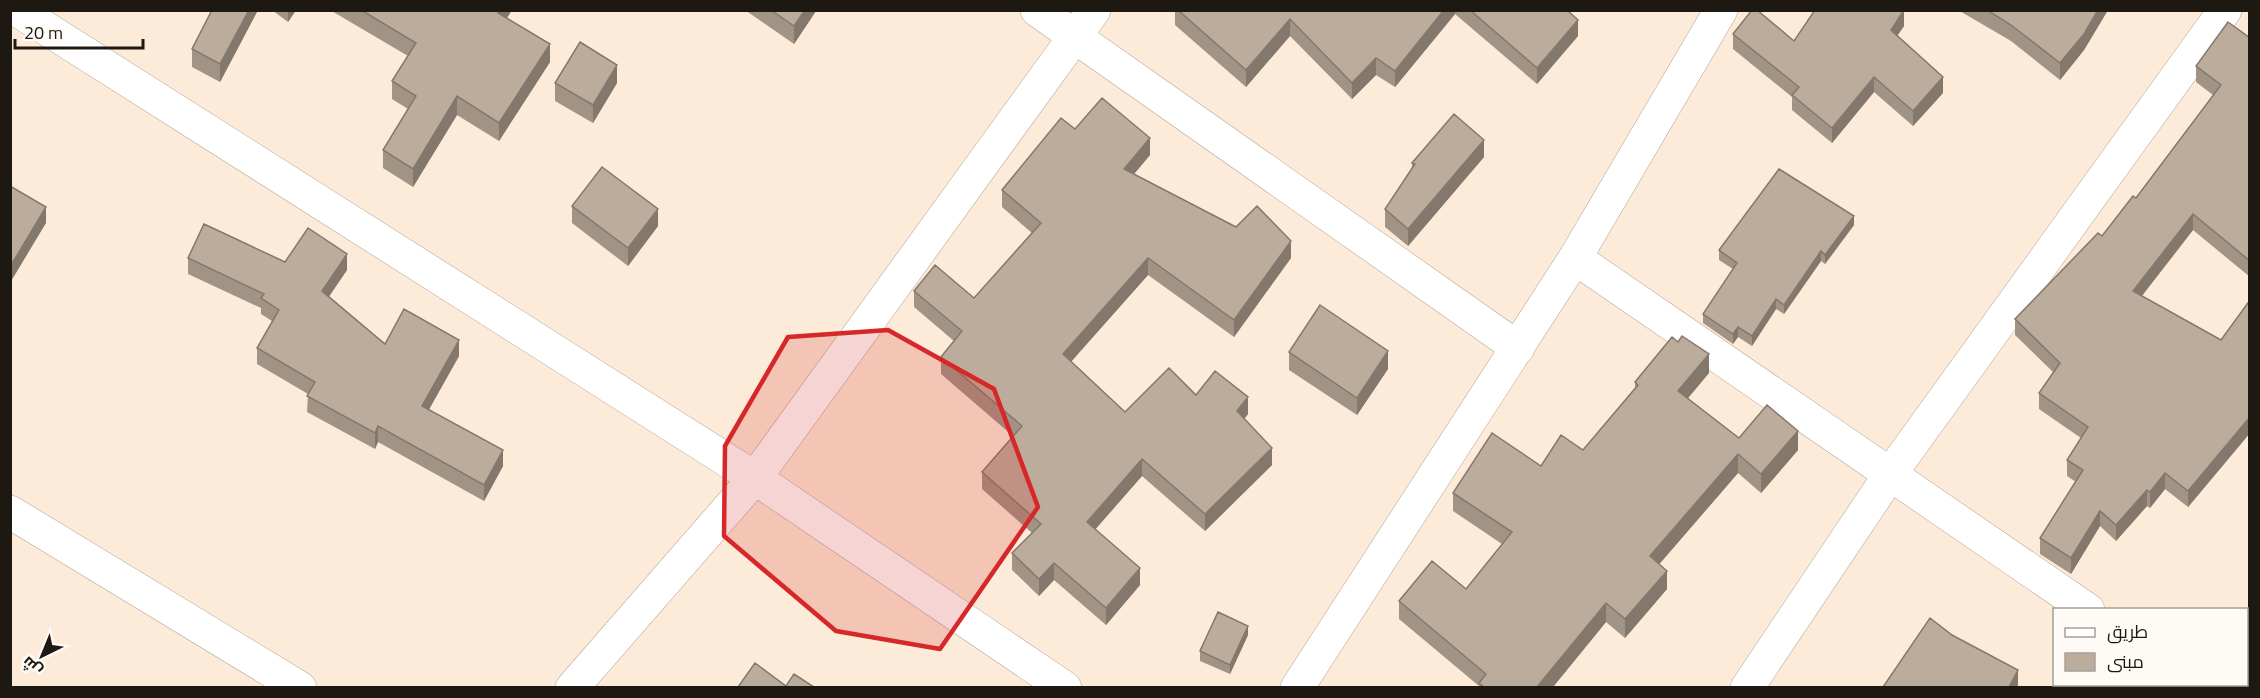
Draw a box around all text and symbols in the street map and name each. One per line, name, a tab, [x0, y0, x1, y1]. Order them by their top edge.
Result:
scale bar	[15, 12, 142, 50]
text: 20 m	[24, 19, 63, 46]
legend	[2053, 608, 2248, 686]
text: طريق	[2107, 618, 2148, 645]
north arrow	[12, 626, 72, 686]
text: مبنى	[2107, 648, 2144, 675]
text: ش	[16, 651, 47, 683]

